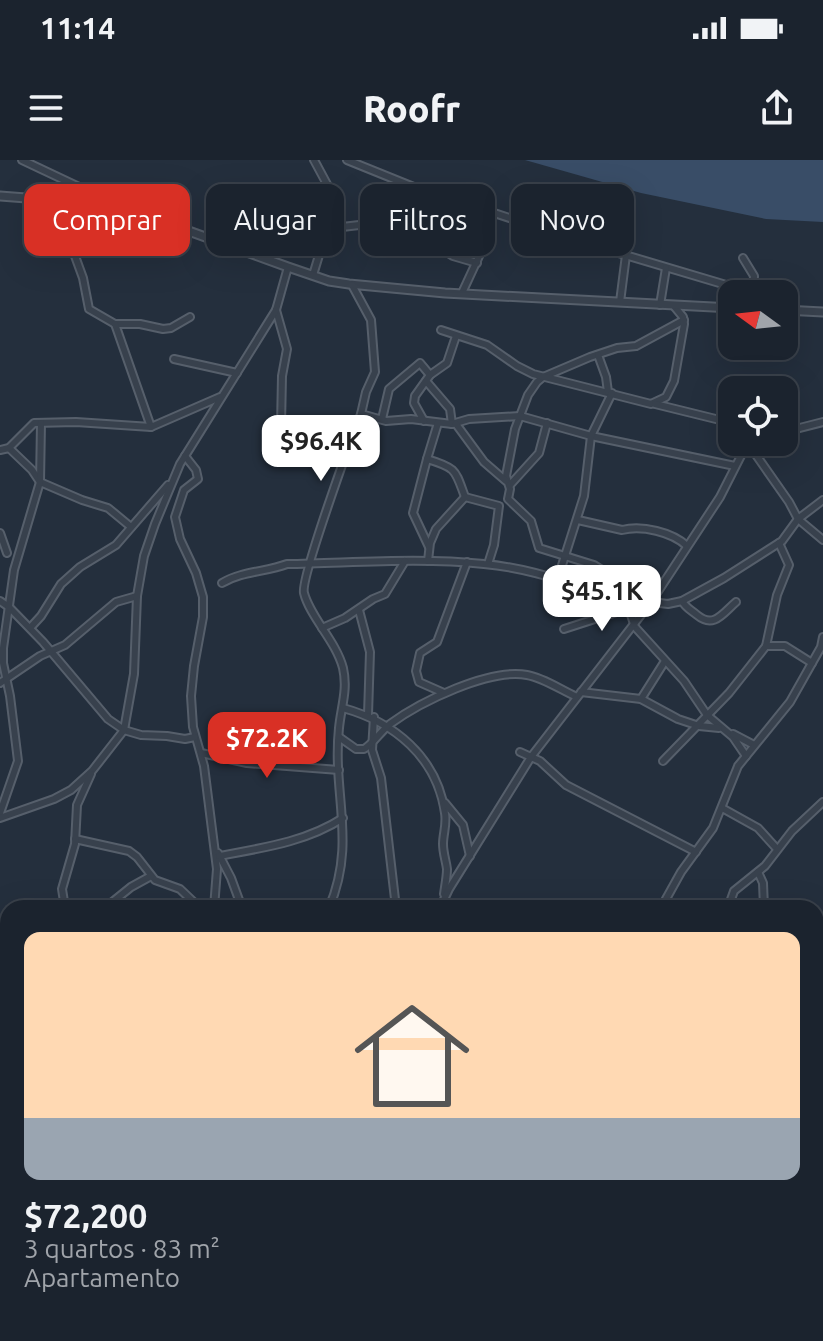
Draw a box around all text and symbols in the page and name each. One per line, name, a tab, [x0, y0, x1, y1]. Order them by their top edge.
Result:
text: 11:14	[40, 11, 115, 45]
icon: menu	[24, 86, 68, 130]
icon: share	[755, 86, 799, 130]
text: Roofr	[363, 88, 460, 129]
chip: Comprar	[24, 184, 190, 256]
chip: Alugar	[206, 184, 344, 256]
chip: Filtros	[360, 184, 495, 256]
chip: Novo	[511, 184, 634, 256]
north arrow	[718, 280, 798, 360]
map controls	[718, 280, 798, 456]
button: locate	[718, 376, 798, 456]
pin: $96.4K	[256, 415, 386, 483]
text: $96.4K	[280, 426, 362, 455]
pin: $45.1K	[537, 565, 667, 633]
text: $45.1K	[561, 576, 643, 605]
pin: $72.2K	[202, 712, 332, 780]
text: $72.2K	[226, 723, 308, 752]
icon: home	[340, 984, 484, 1128]
text: $72,200	[24, 1196, 147, 1234]
text: 3 quartos · 83 m²	[24, 1234, 220, 1263]
text: Apartamento	[24, 1263, 180, 1292]

